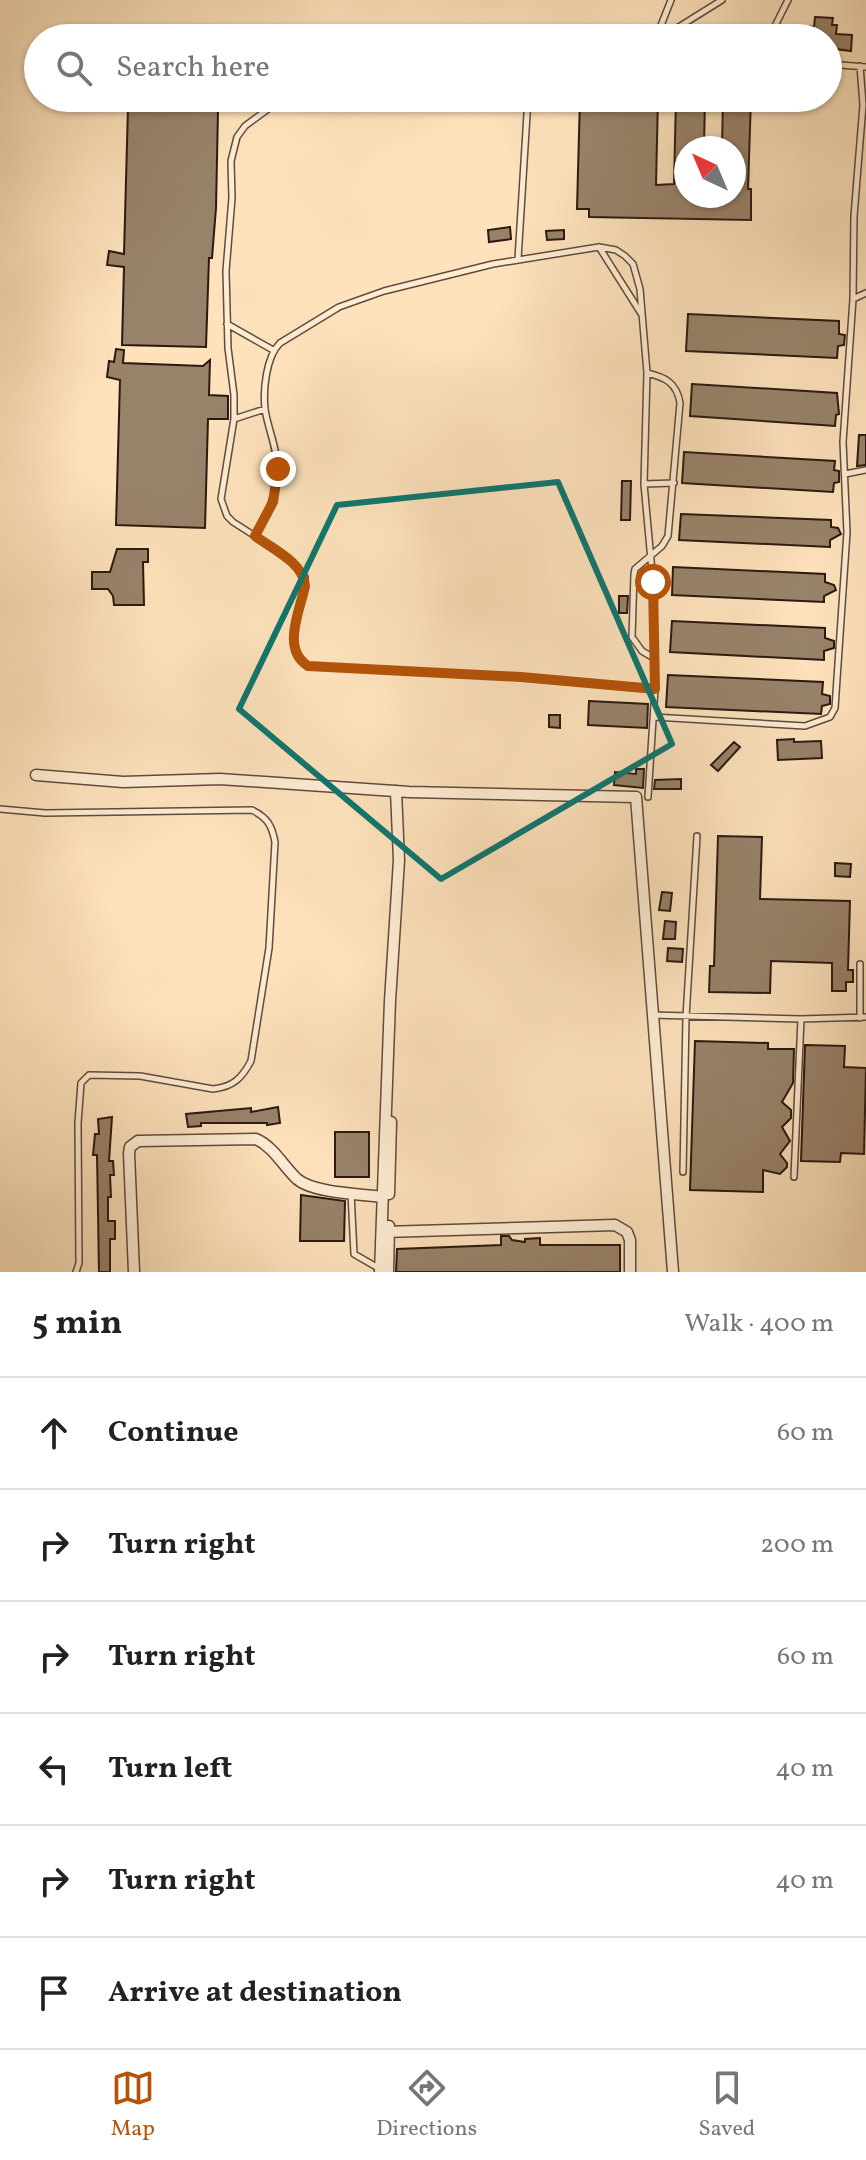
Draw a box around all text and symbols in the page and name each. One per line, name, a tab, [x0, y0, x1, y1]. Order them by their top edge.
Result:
search box	[24, 24, 842, 112]
icon: search	[52, 46, 96, 90]
text: Search here	[116, 47, 270, 89]
north arrow	[674, 136, 746, 208]
route end	[260, 451, 296, 487]
route start	[635, 564, 671, 600]
text: 5 min	[32, 1301, 122, 1348]
text: Walk · 400 m	[684, 1306, 834, 1342]
icon: ahead	[32, 1411, 76, 1455]
text: Continue	[108, 1412, 239, 1454]
text: 60 m	[777, 1415, 834, 1451]
icon: right	[32, 1523, 76, 1567]
text: Turn right	[108, 1524, 256, 1566]
text: 200 m	[760, 1527, 834, 1563]
icon: right	[32, 1635, 76, 1679]
text: Turn right	[108, 1636, 256, 1678]
text: 60 m	[777, 1639, 834, 1675]
icon: left	[32, 1747, 76, 1791]
text: Turn left	[108, 1748, 232, 1790]
text: 40 m	[775, 1751, 834, 1787]
icon: right	[32, 1859, 76, 1903]
text: Turn right	[108, 1860, 256, 1902]
text: 40 m	[775, 1863, 834, 1899]
icon: arrive	[32, 1971, 76, 2015]
text: Arrive at destination	[108, 1972, 402, 2014]
tab: Map	[111, 2066, 155, 2145]
tab: Directions	[376, 2066, 477, 2145]
tab: Saved	[699, 2066, 755, 2145]

